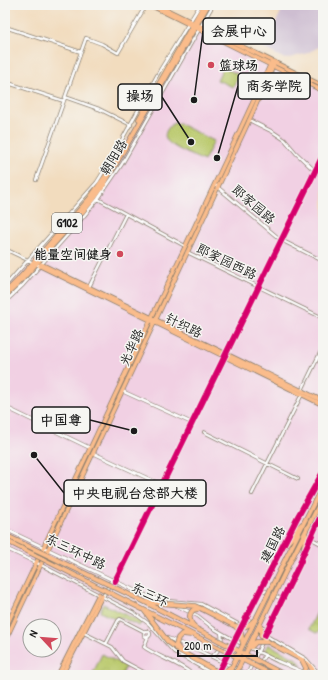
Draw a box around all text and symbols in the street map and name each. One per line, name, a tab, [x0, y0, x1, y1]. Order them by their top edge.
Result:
callout: 会展中心	[203, 18, 275, 44]
text: 会展中心	[211, 21, 267, 40]
place label: 篮球场	[219, 56, 258, 74]
marker: 篮球场	[206, 60, 216, 70]
callout: 商务学院	[238, 73, 310, 99]
text: 商务学院	[246, 76, 302, 95]
callout: 操场	[118, 84, 162, 110]
text: 操场	[126, 86, 154, 105]
street label: 朝阳路	[95, 136, 131, 178]
street label: 郎家园路	[228, 180, 280, 228]
road number: G102	[52, 213, 82, 233]
street label: 郎家园西路	[194, 239, 260, 283]
place label: 能量空间健身	[34, 245, 112, 263]
marker: 能量空间健身	[115, 249, 125, 259]
street label: 针织路	[163, 308, 205, 342]
street label: 光华路	[115, 326, 147, 368]
callout: 中国尊	[32, 407, 90, 433]
text: 中国尊	[40, 410, 82, 429]
callout: 中央电视台总部大楼	[64, 480, 206, 506]
text: 中央电视台总部大楼	[72, 483, 198, 502]
street label: 建国路	[255, 523, 289, 565]
street label: 东三环中路	[43, 529, 109, 573]
street label: 东三环	[129, 577, 171, 611]
north arrow	[22, 618, 62, 658]
text: N	[25, 628, 41, 639]
scale bar	[178, 632, 257, 658]
text: 200 m	[184, 637, 211, 654]

